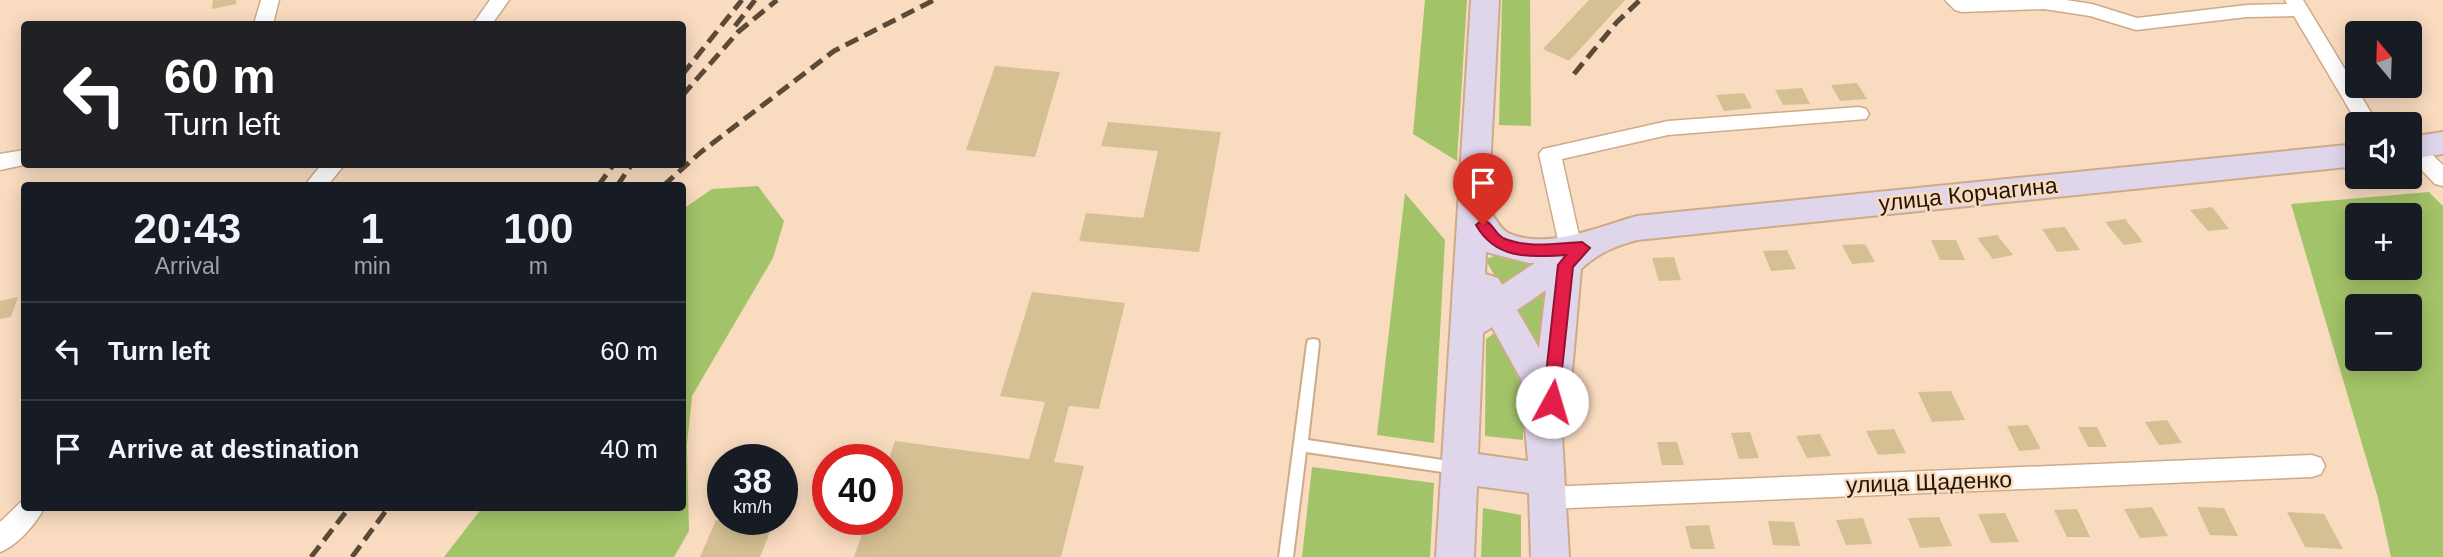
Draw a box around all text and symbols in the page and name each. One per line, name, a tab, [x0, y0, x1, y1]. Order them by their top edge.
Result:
north arrow	[2345, 21, 2422, 98]
map controls	[2345, 21, 2422, 371]
icon: left	[49, 49, 140, 140]
text: 60 m	[164, 49, 276, 103]
text: Turn left	[164, 106, 280, 142]
button: sound	[2345, 112, 2422, 189]
pin	[1453, 153, 1513, 225]
icon: arrive	[1464, 164, 1502, 202]
street label: улица Корчагина	[1877, 172, 2059, 216]
button: +	[2345, 203, 2422, 280]
text: 20:43	[134, 205, 241, 252]
text: 1	[360, 205, 384, 252]
text: 100	[503, 205, 573, 252]
text: Arrival	[155, 253, 220, 279]
text: min	[354, 253, 391, 279]
text: m	[529, 253, 548, 279]
button: −	[2345, 294, 2422, 371]
icon: left	[49, 332, 87, 370]
text: Turn left	[108, 336, 210, 366]
text: 60 m	[600, 336, 658, 366]
position arrow	[1515, 365, 1589, 439]
icon: arrive	[49, 430, 87, 468]
text: Arrive at destination	[108, 434, 359, 464]
text: 40 m	[600, 434, 658, 464]
speed limit sign: 40	[812, 444, 903, 535]
text: 38	[733, 461, 772, 500]
street label: улица Щаденко	[1845, 466, 2013, 498]
text: km/h	[733, 497, 772, 517]

